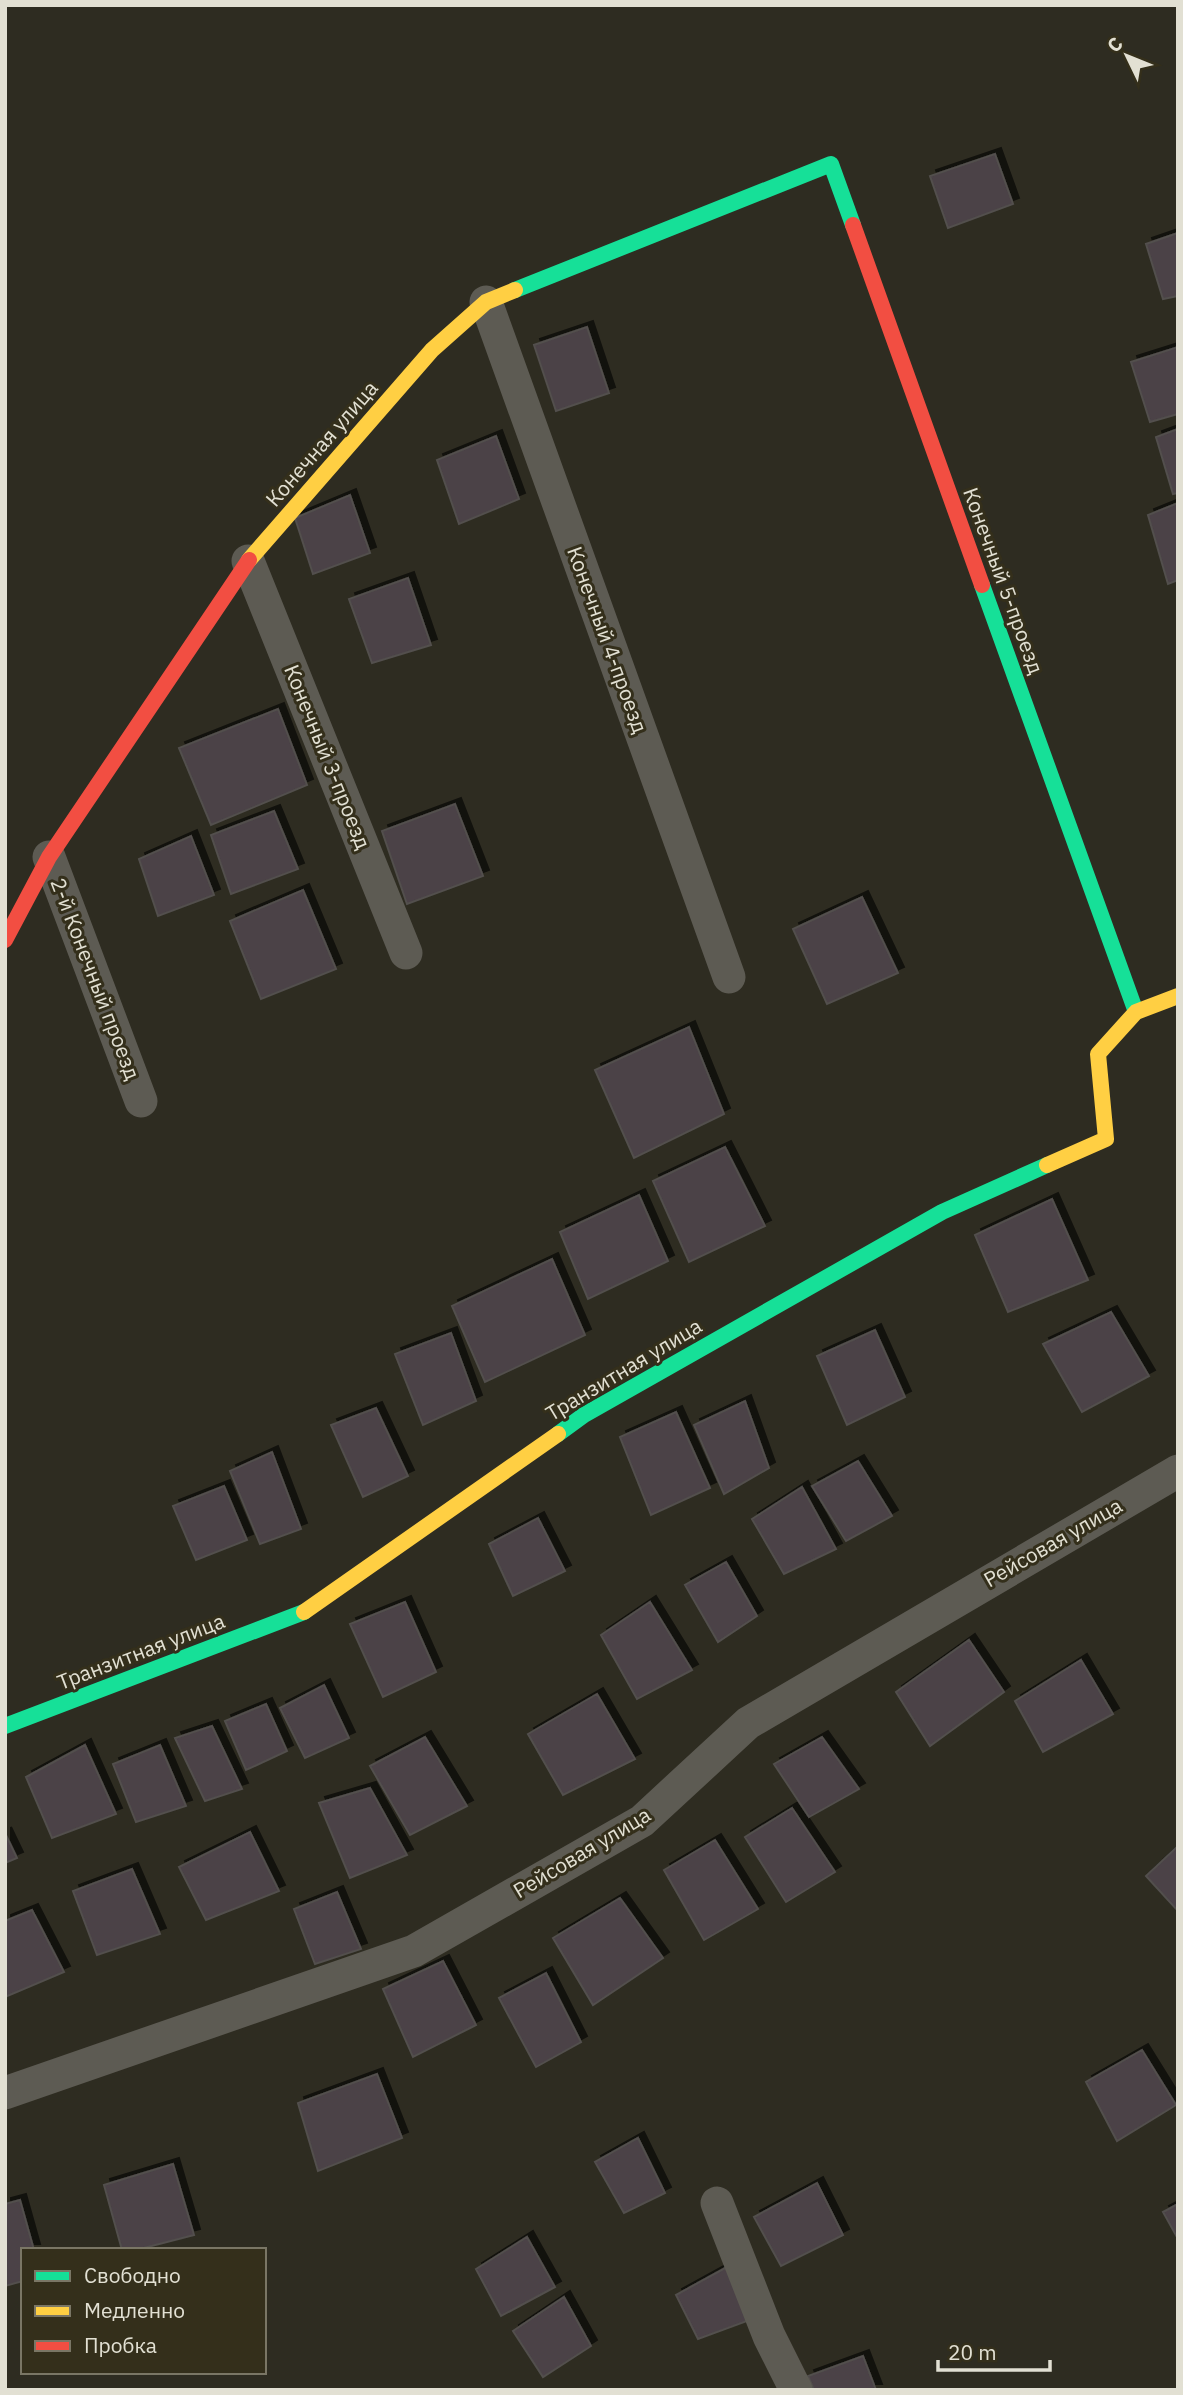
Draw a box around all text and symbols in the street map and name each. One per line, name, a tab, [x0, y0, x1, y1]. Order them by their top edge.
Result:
north arrow	[1092, 21, 1162, 91]
text: С	[1102, 32, 1128, 57]
street label: Конечная улица	[259, 374, 384, 512]
street label: Конечный 5-проезд	[957, 483, 1051, 678]
street label: Конечный 4-проезд	[561, 542, 655, 737]
street label: Конечный 3-проезд	[278, 660, 378, 853]
street label: 2-й Конечный проезд	[45, 874, 147, 1084]
street label: Транзитная улица	[540, 1311, 707, 1427]
street label: Рейсовая улица	[978, 1491, 1127, 1593]
street label: Транзитная улица	[53, 1606, 229, 1696]
street label: Рейсовая улица	[508, 1800, 655, 1904]
legend	[21, 2248, 266, 2374]
text: Свободно	[84, 2261, 181, 2289]
text: Медленно	[84, 2296, 185, 2324]
scale bar	[938, 2328, 1050, 2372]
text: Пробка	[84, 2331, 157, 2359]
text: 20 m	[948, 2338, 997, 2366]

